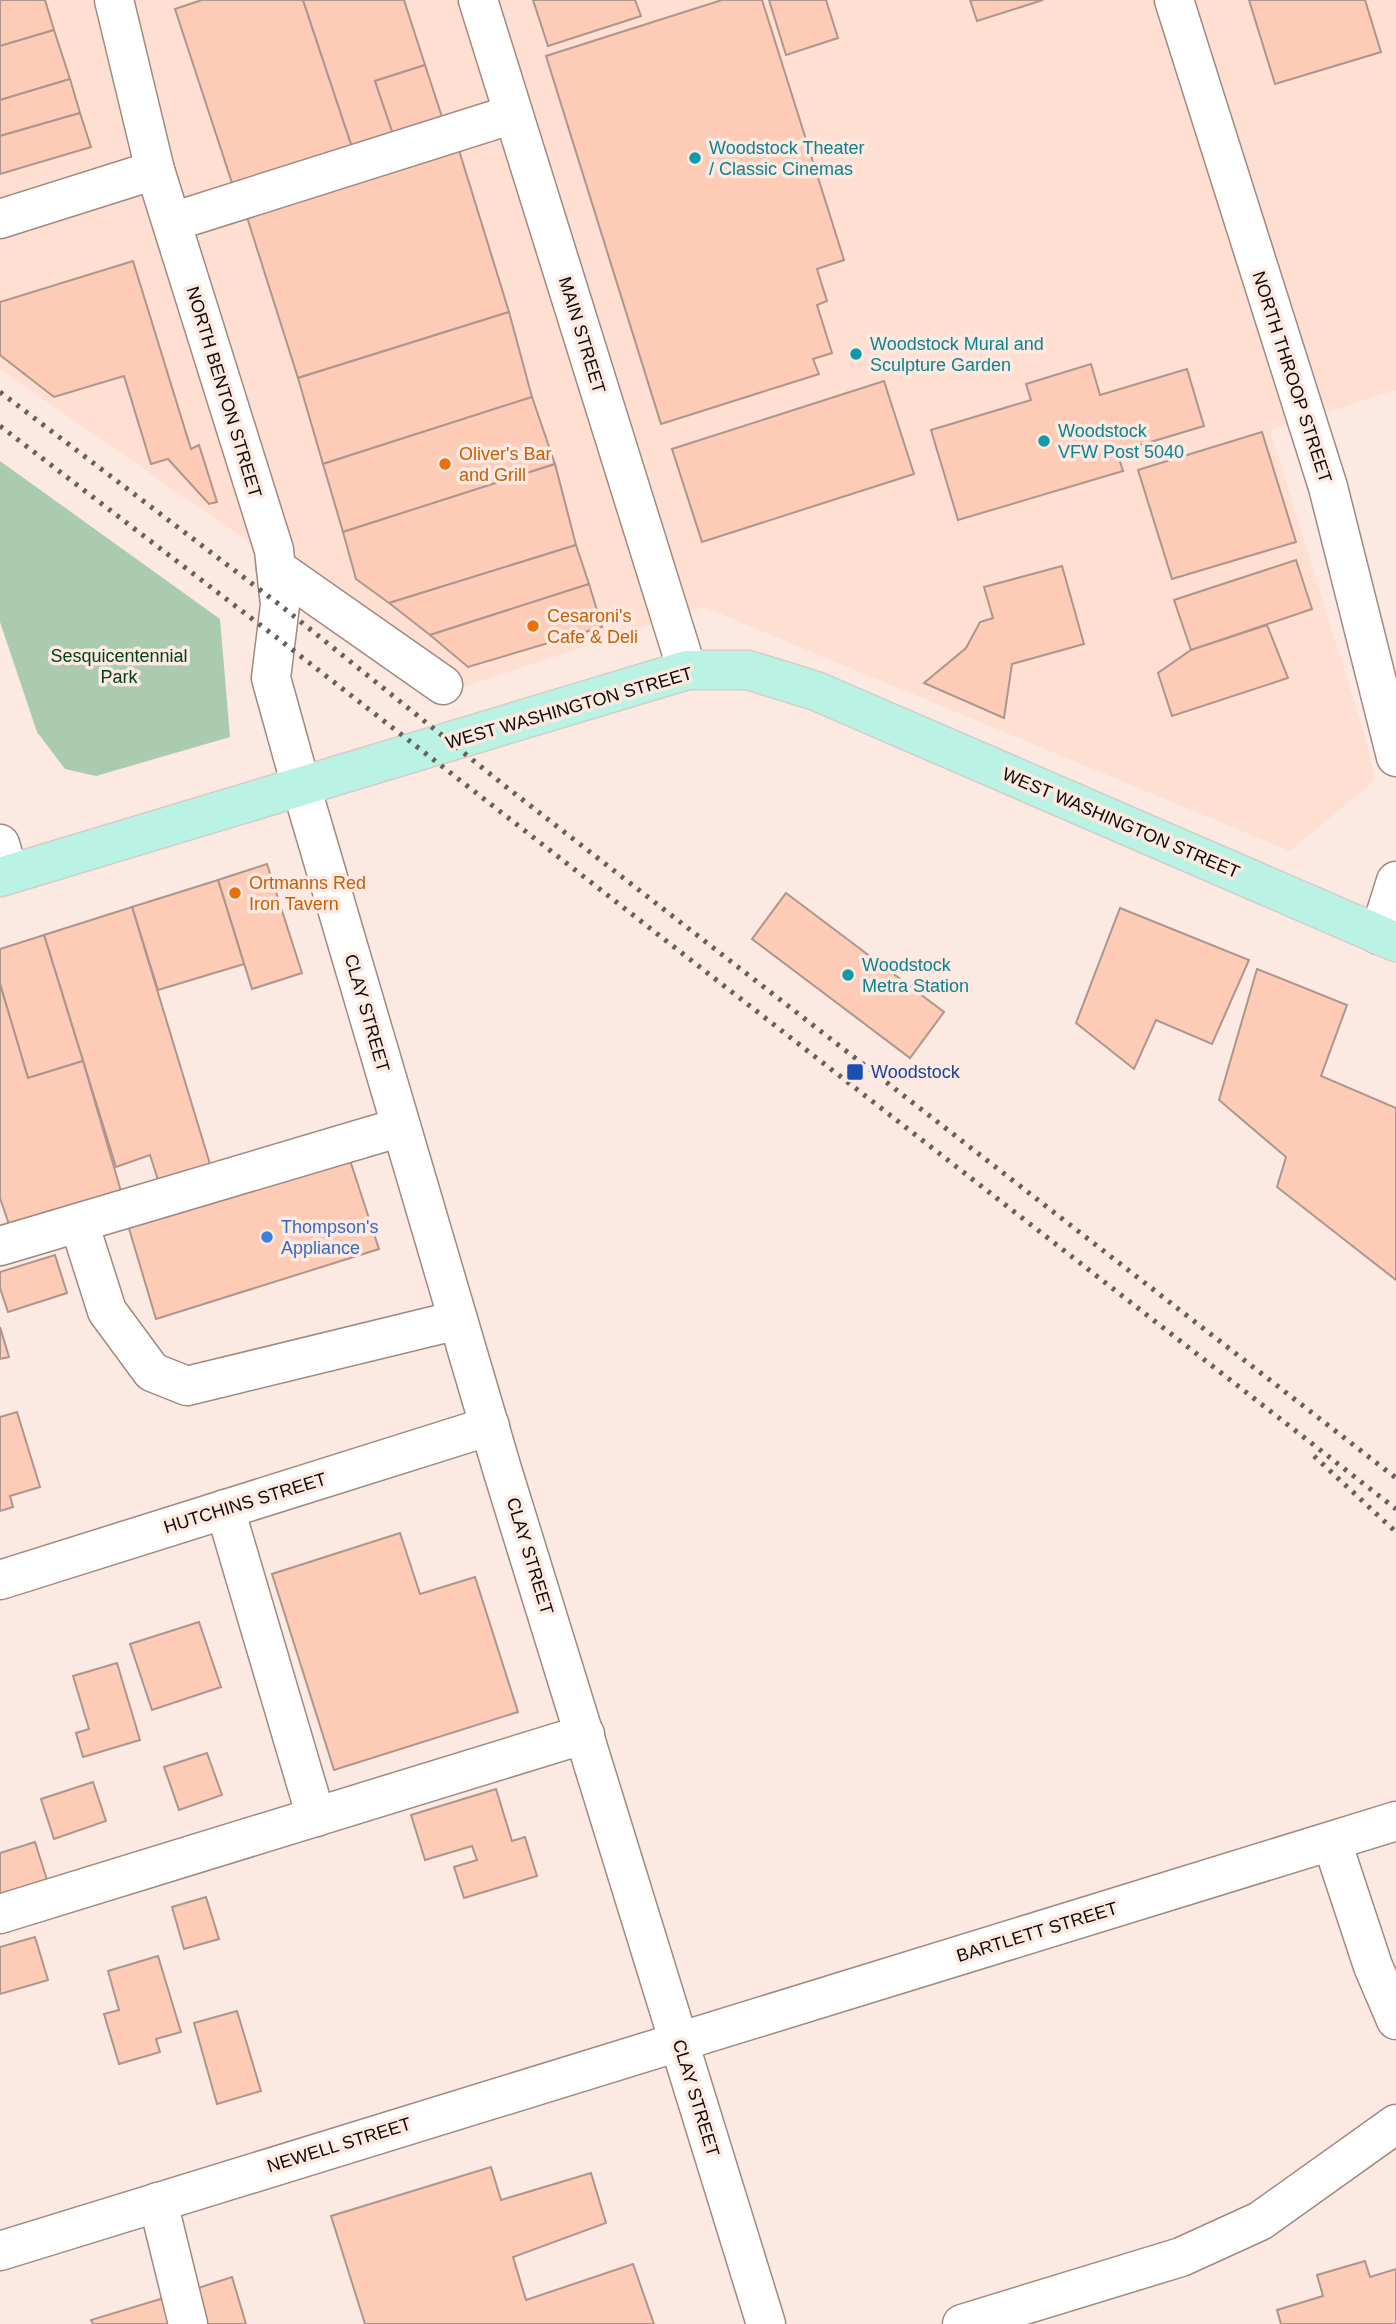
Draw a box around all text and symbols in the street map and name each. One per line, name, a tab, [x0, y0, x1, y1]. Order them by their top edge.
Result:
place label: Woodstock Theater / Classic Cinemas	[709, 138, 864, 179]
marker: Woodstock Theater / Classic Cinemas	[687, 150, 703, 166]
street label: NORTH THROOP STREET	[1248, 269, 1336, 485]
street label: MAIN STREET	[555, 274, 609, 396]
street label: NORTH BENTON STREET	[182, 284, 266, 500]
place label: Woodstock Mural and Sculpture Garden	[870, 334, 1044, 375]
marker: Woodstock Mural and Sculpture Garden	[848, 346, 864, 362]
place label: Woodstock VFW Post 5040	[1058, 421, 1184, 462]
marker: Woodstock VFW Post 5040	[1036, 433, 1052, 449]
place label: Oliver's Bar and Grill	[459, 444, 551, 485]
marker: Oliver's Bar and Grill	[437, 456, 453, 472]
place label: Cesaroni's Cafe & Deli	[547, 606, 638, 647]
marker: Cesaroni's Cafe & Deli	[525, 618, 541, 634]
park label: Sesquicentennial Park	[50, 646, 188, 687]
street label: WEST WASHINGTON STREET	[443, 663, 695, 753]
street label: WEST WASHINGTON STREET	[999, 764, 1243, 882]
place label: Ortmanns Red Iron Tavern	[249, 873, 366, 914]
marker: Ortmanns Red Iron Tavern	[227, 885, 243, 901]
street label: CLAY STREET	[341, 952, 393, 1074]
place label: Woodstock Metra Station	[862, 955, 969, 996]
marker: Woodstock Metra Station	[840, 967, 856, 983]
marker: Woodstock	[845, 1062, 865, 1082]
place label: Woodstock	[871, 1062, 961, 1082]
place label: Thompson's Appliance	[281, 1217, 378, 1258]
marker: Thompson's Appliance	[259, 1229, 275, 1245]
street label: HUTCHINS STREET	[161, 1469, 329, 1537]
street label: CLAY STREET	[503, 1495, 557, 1617]
street label: BARTLETT STREET	[954, 1898, 1120, 1966]
street label: CLAY STREET	[669, 2037, 723, 2159]
street label: NEWELL STREET	[265, 2114, 413, 2176]

